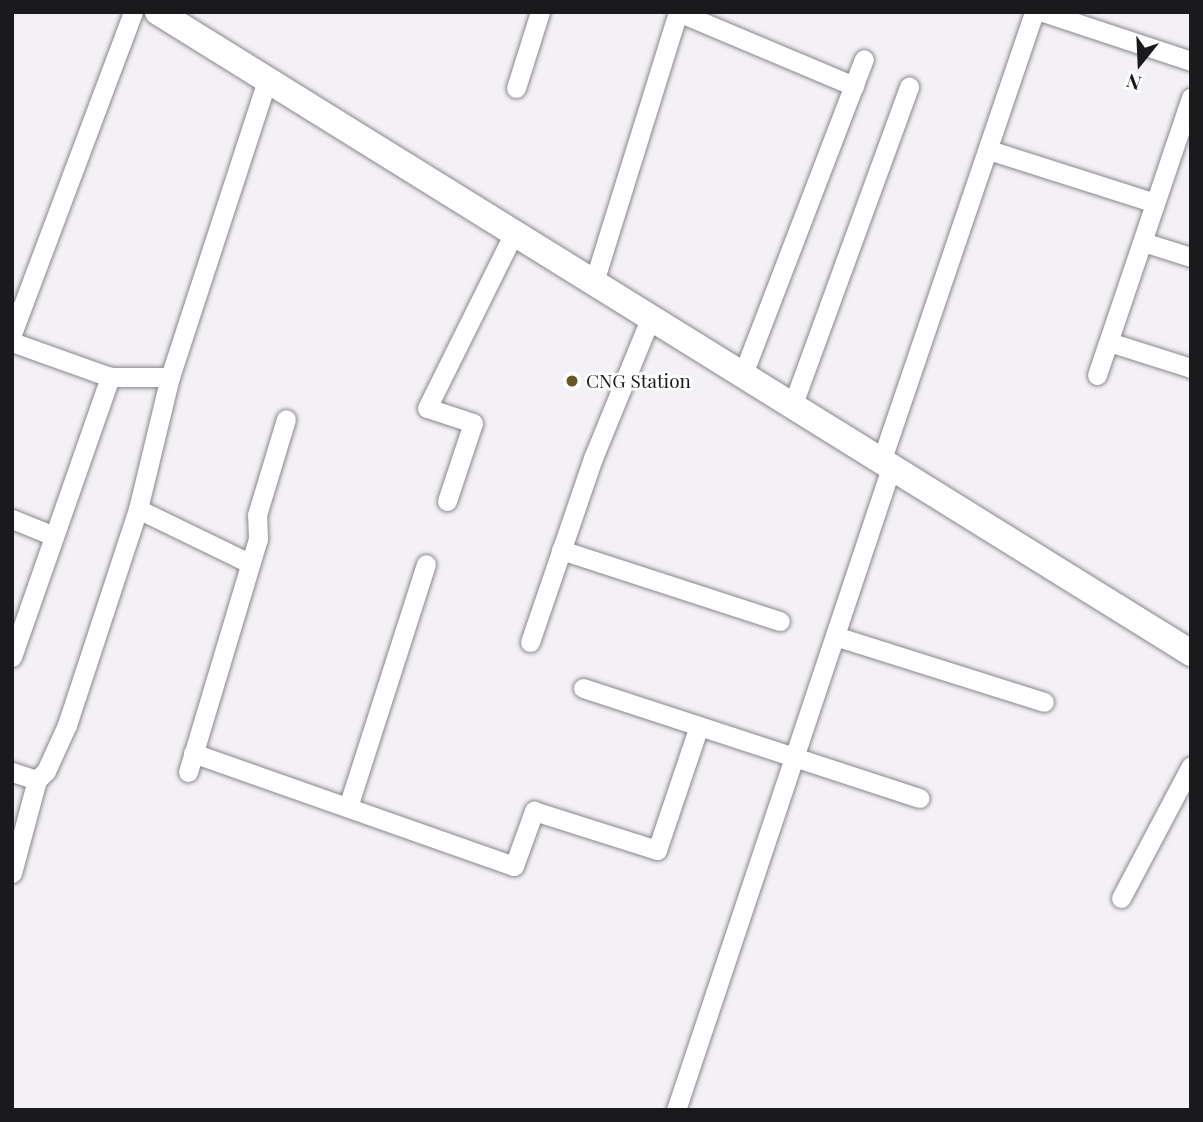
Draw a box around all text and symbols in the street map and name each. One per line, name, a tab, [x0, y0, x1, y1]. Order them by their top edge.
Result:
north arrow	[1105, 28, 1175, 98]
text: N	[1123, 68, 1144, 97]
place label: CNG Station	[586, 370, 691, 392]
marker: CNG Station	[564, 373, 580, 389]

